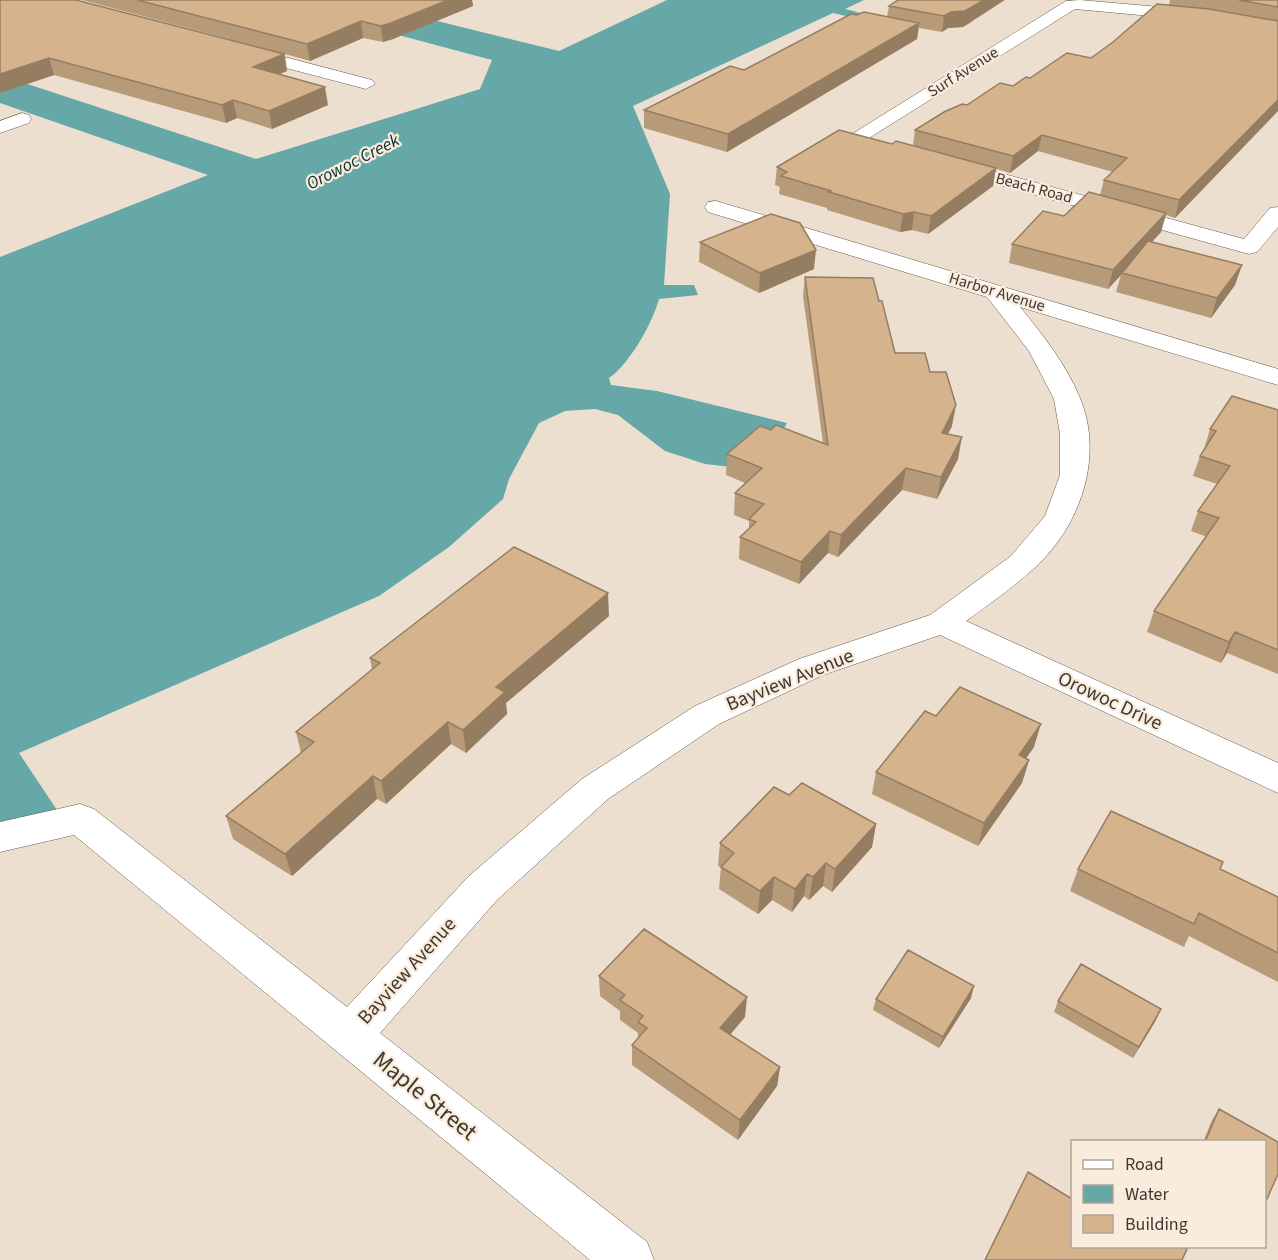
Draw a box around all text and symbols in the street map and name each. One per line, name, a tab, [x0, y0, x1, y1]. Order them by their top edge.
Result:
street label: Surf Avenue	[923, 41, 1003, 103]
water label: Orowoc Creek	[302, 128, 404, 196]
street label: Beach Road	[993, 167, 1075, 209]
street label: Harbor Avenue	[946, 267, 1048, 317]
street label: Bayview Avenue	[722, 642, 858, 718]
street label: Orowoc Drive	[1053, 665, 1167, 737]
street label: Bayview Avenue	[351, 911, 463, 1031]
street label: Maple Street	[365, 1043, 485, 1149]
legend	[1071, 1140, 1266, 1248]
text: Road	[1125, 1152, 1164, 1177]
text: Water	[1125, 1182, 1169, 1207]
text: Building	[1125, 1212, 1188, 1237]

